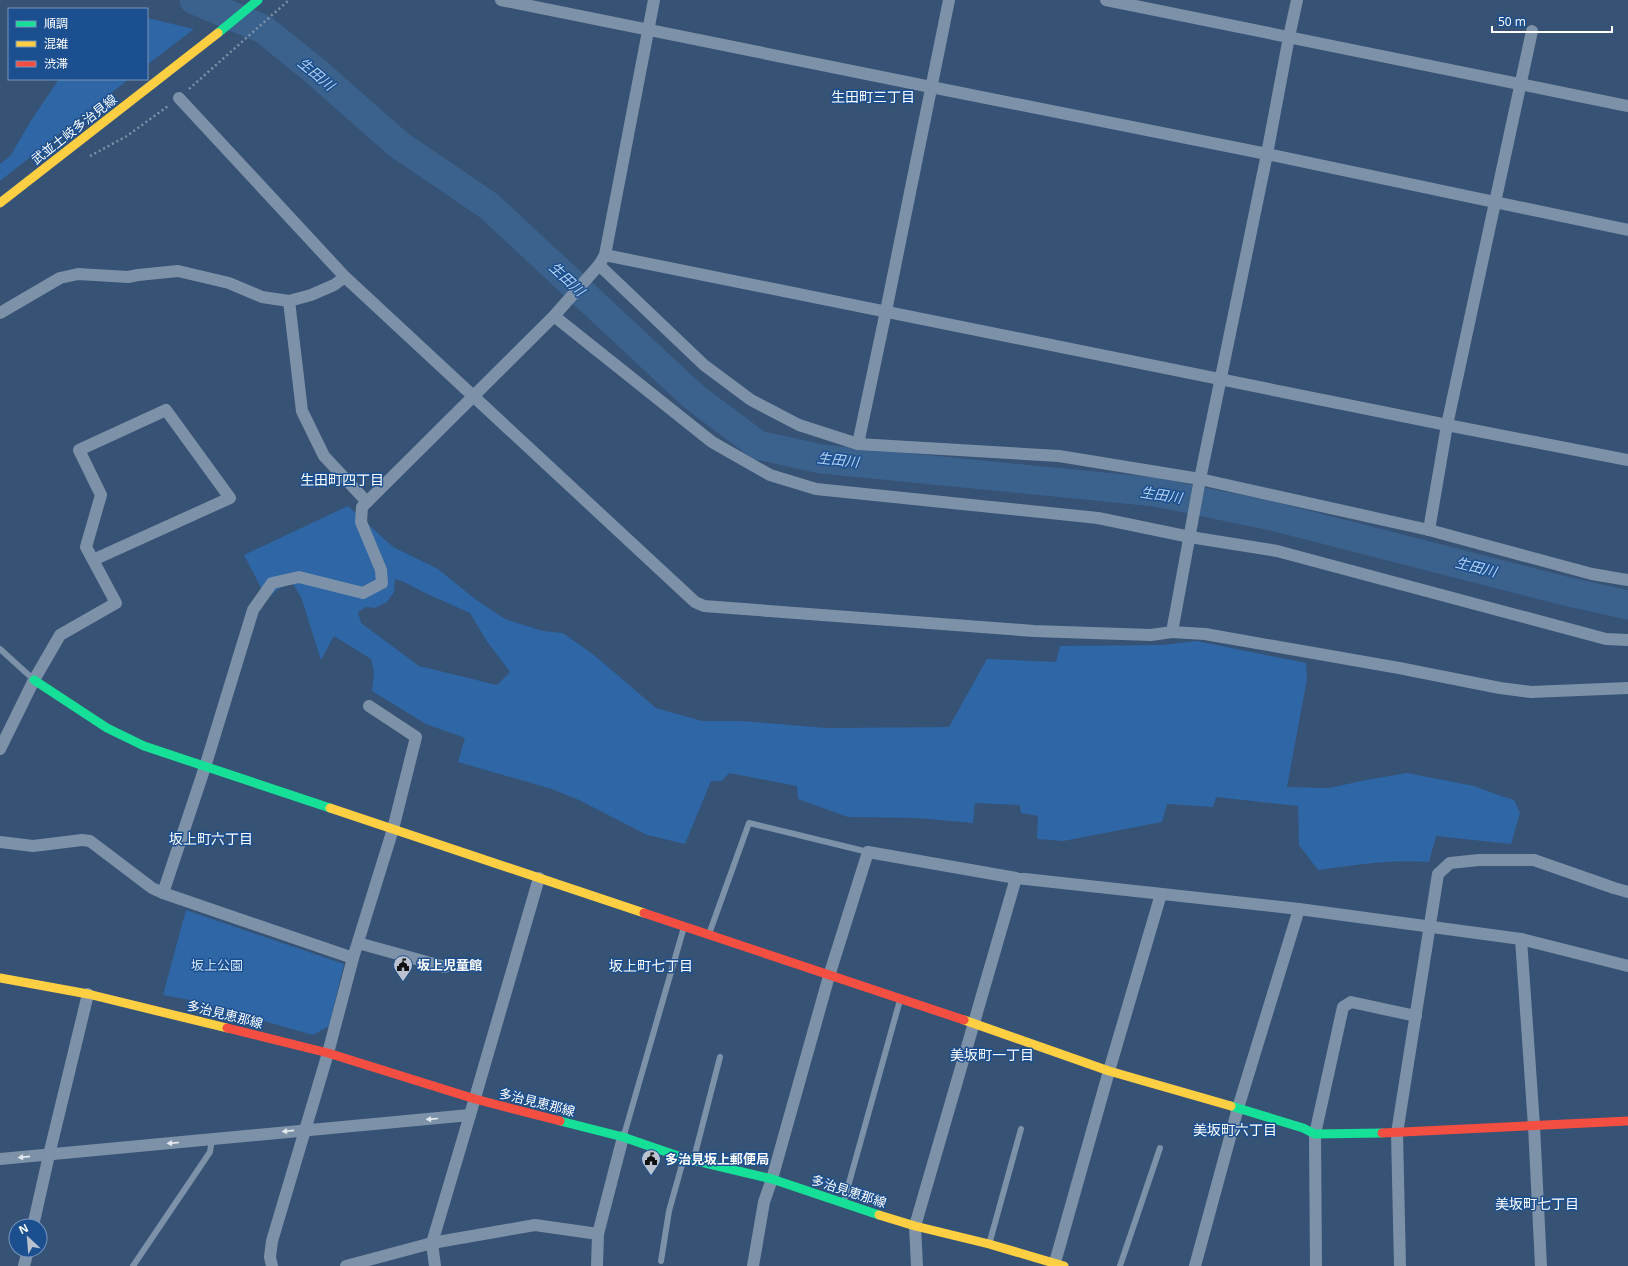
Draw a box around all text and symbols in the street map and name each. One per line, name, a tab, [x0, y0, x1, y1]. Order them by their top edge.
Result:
legend	[8, 8, 148, 80]
scale bar	[1492, 8, 1612, 34]
text: 50 m	[1498, 13, 1526, 30]
text: 順調	[44, 15, 68, 32]
text: 混雑	[44, 35, 68, 52]
water label: 生田川	[294, 53, 340, 96]
text: 渋滞	[44, 55, 68, 72]
district label: 生田町三丁目	[831, 87, 915, 106]
street label: 武並土岐多治見線	[27, 90, 121, 168]
water label: 生田川	[546, 257, 591, 301]
water label: 生田川	[816, 448, 862, 472]
district label: 生田町四丁目	[300, 470, 384, 489]
water label: 生田川	[1139, 482, 1185, 507]
water label: 生田川	[1453, 552, 1501, 581]
district label: 坂上町六丁目	[169, 829, 253, 848]
public building icon: 坂上児童館	[392, 954, 414, 982]
park label: 坂上公園	[191, 956, 243, 974]
place label: 坂上児童館	[417, 956, 482, 974]
district label: 坂上町七丁目	[609, 956, 693, 975]
street label: 多治見恵那線	[185, 996, 265, 1032]
district label: 美坂町一丁目	[950, 1045, 1034, 1064]
street label: 多治見恵那線	[497, 1084, 577, 1120]
one-way arrow	[426, 1115, 438, 1122]
district label: 美坂町六丁目	[1193, 1120, 1277, 1139]
one-way arrow	[282, 1128, 294, 1135]
one-way arrow	[167, 1140, 179, 1146]
public building icon: 多治見坂上郵便局	[640, 1148, 662, 1176]
place label: 多治見坂上郵便局	[665, 1150, 769, 1168]
one-way arrow	[18, 1154, 30, 1160]
street label: 多治見恵那線	[809, 1170, 889, 1212]
district label: 美坂町七丁目	[1495, 1194, 1579, 1213]
north arrow	[8, 1218, 48, 1258]
text: N	[16, 1220, 31, 1237]

